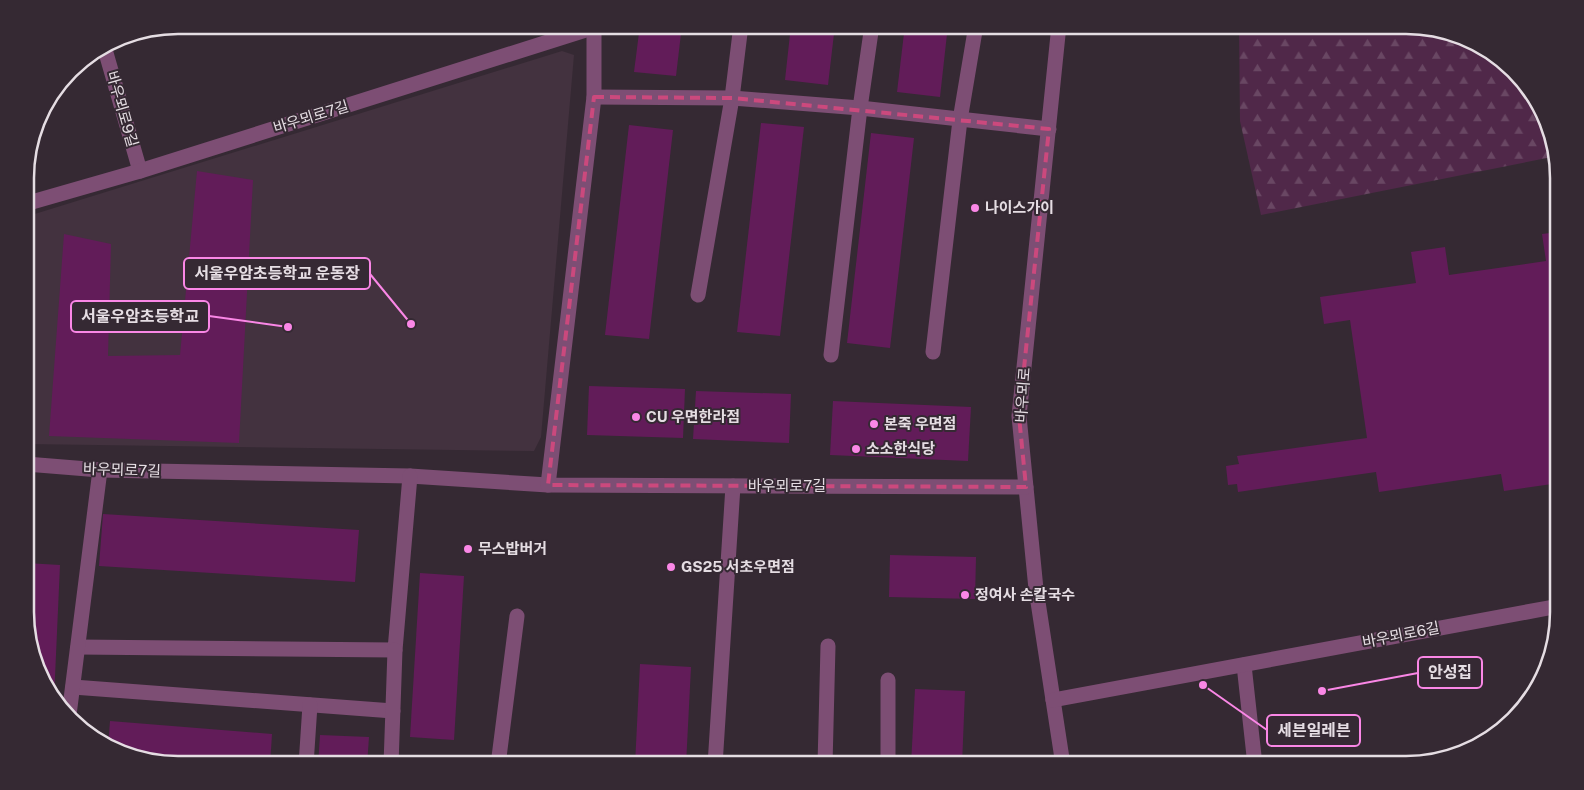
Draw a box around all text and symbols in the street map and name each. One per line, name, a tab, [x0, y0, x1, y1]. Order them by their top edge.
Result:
street label: 바우뫼로9길	[104, 69, 141, 149]
street label: 바우뫼로7길	[271, 97, 351, 136]
place label: 나이스가이	[985, 199, 1054, 216]
marker: 나이스가이	[969, 202, 981, 214]
callout: 서울우암초등학교 운동장	[184, 258, 370, 289]
text: 서울우암초등학교 운동장	[194, 264, 360, 283]
callout: 서울우암초등학교	[71, 301, 209, 332]
text: 서울우암초등학교	[81, 307, 199, 326]
street label: 바우뫼로	[1012, 367, 1033, 423]
place label: CU 우면한라점	[646, 408, 740, 425]
marker: CU 우면한라점	[630, 411, 642, 423]
place label: 본죽 우면점	[884, 415, 956, 432]
marker: 본죽 우면점	[868, 418, 880, 430]
place label: 소소한식당	[866, 440, 935, 457]
marker: 소소한식당	[850, 443, 862, 455]
street label: 바우뫼로7길	[83, 460, 161, 479]
street label: 바우뫼로7길	[748, 477, 826, 494]
place label: 무스밥버거	[478, 540, 547, 557]
marker: 무스밥버거	[462, 543, 474, 555]
place label: GS25 서초우면점	[681, 558, 795, 575]
marker: GS25 서초우면점	[665, 561, 677, 573]
place label: 정여사 손칼국수	[975, 586, 1075, 603]
marker: 정여사 손칼국수	[959, 589, 971, 601]
street label: 바우뫼로6길	[1361, 619, 1441, 650]
callout: 안성집	[1418, 657, 1482, 688]
text: 안성집	[1428, 663, 1472, 682]
callout: 세븐일레븐	[1267, 715, 1360, 746]
text: 세븐일레븐	[1277, 721, 1351, 740]

